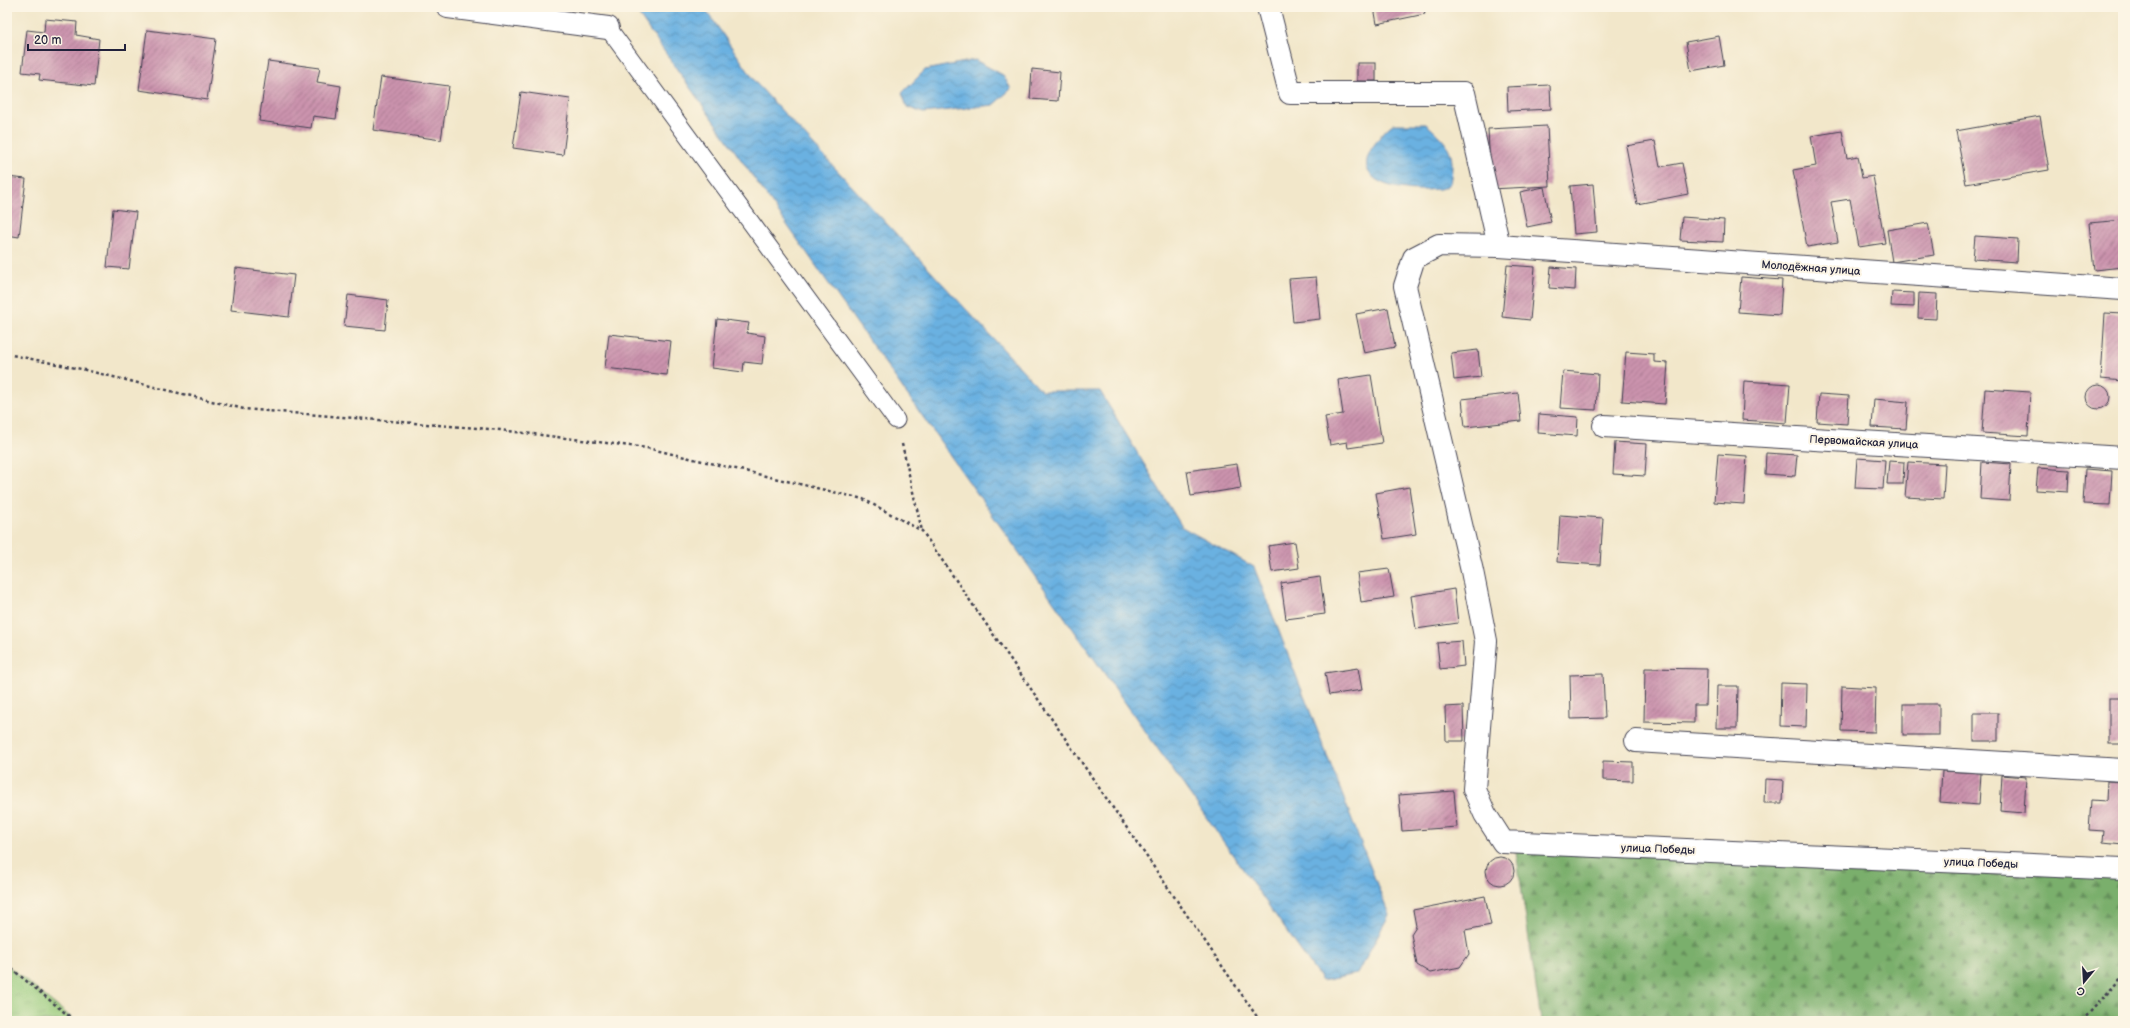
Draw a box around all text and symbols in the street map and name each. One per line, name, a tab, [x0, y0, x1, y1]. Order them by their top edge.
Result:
scale bar	[28, 26, 125, 52]
text: 20 m	[34, 33, 61, 48]
street label: Молодёжная улица	[1761, 258, 1861, 278]
street label: Первомайская улица	[1809, 433, 1919, 451]
street label: улица Победы	[1621, 841, 1695, 857]
street label: улица Победы	[1944, 855, 2018, 871]
north arrow	[2064, 962, 2104, 1002]
text: С	[2075, 984, 2087, 998]

